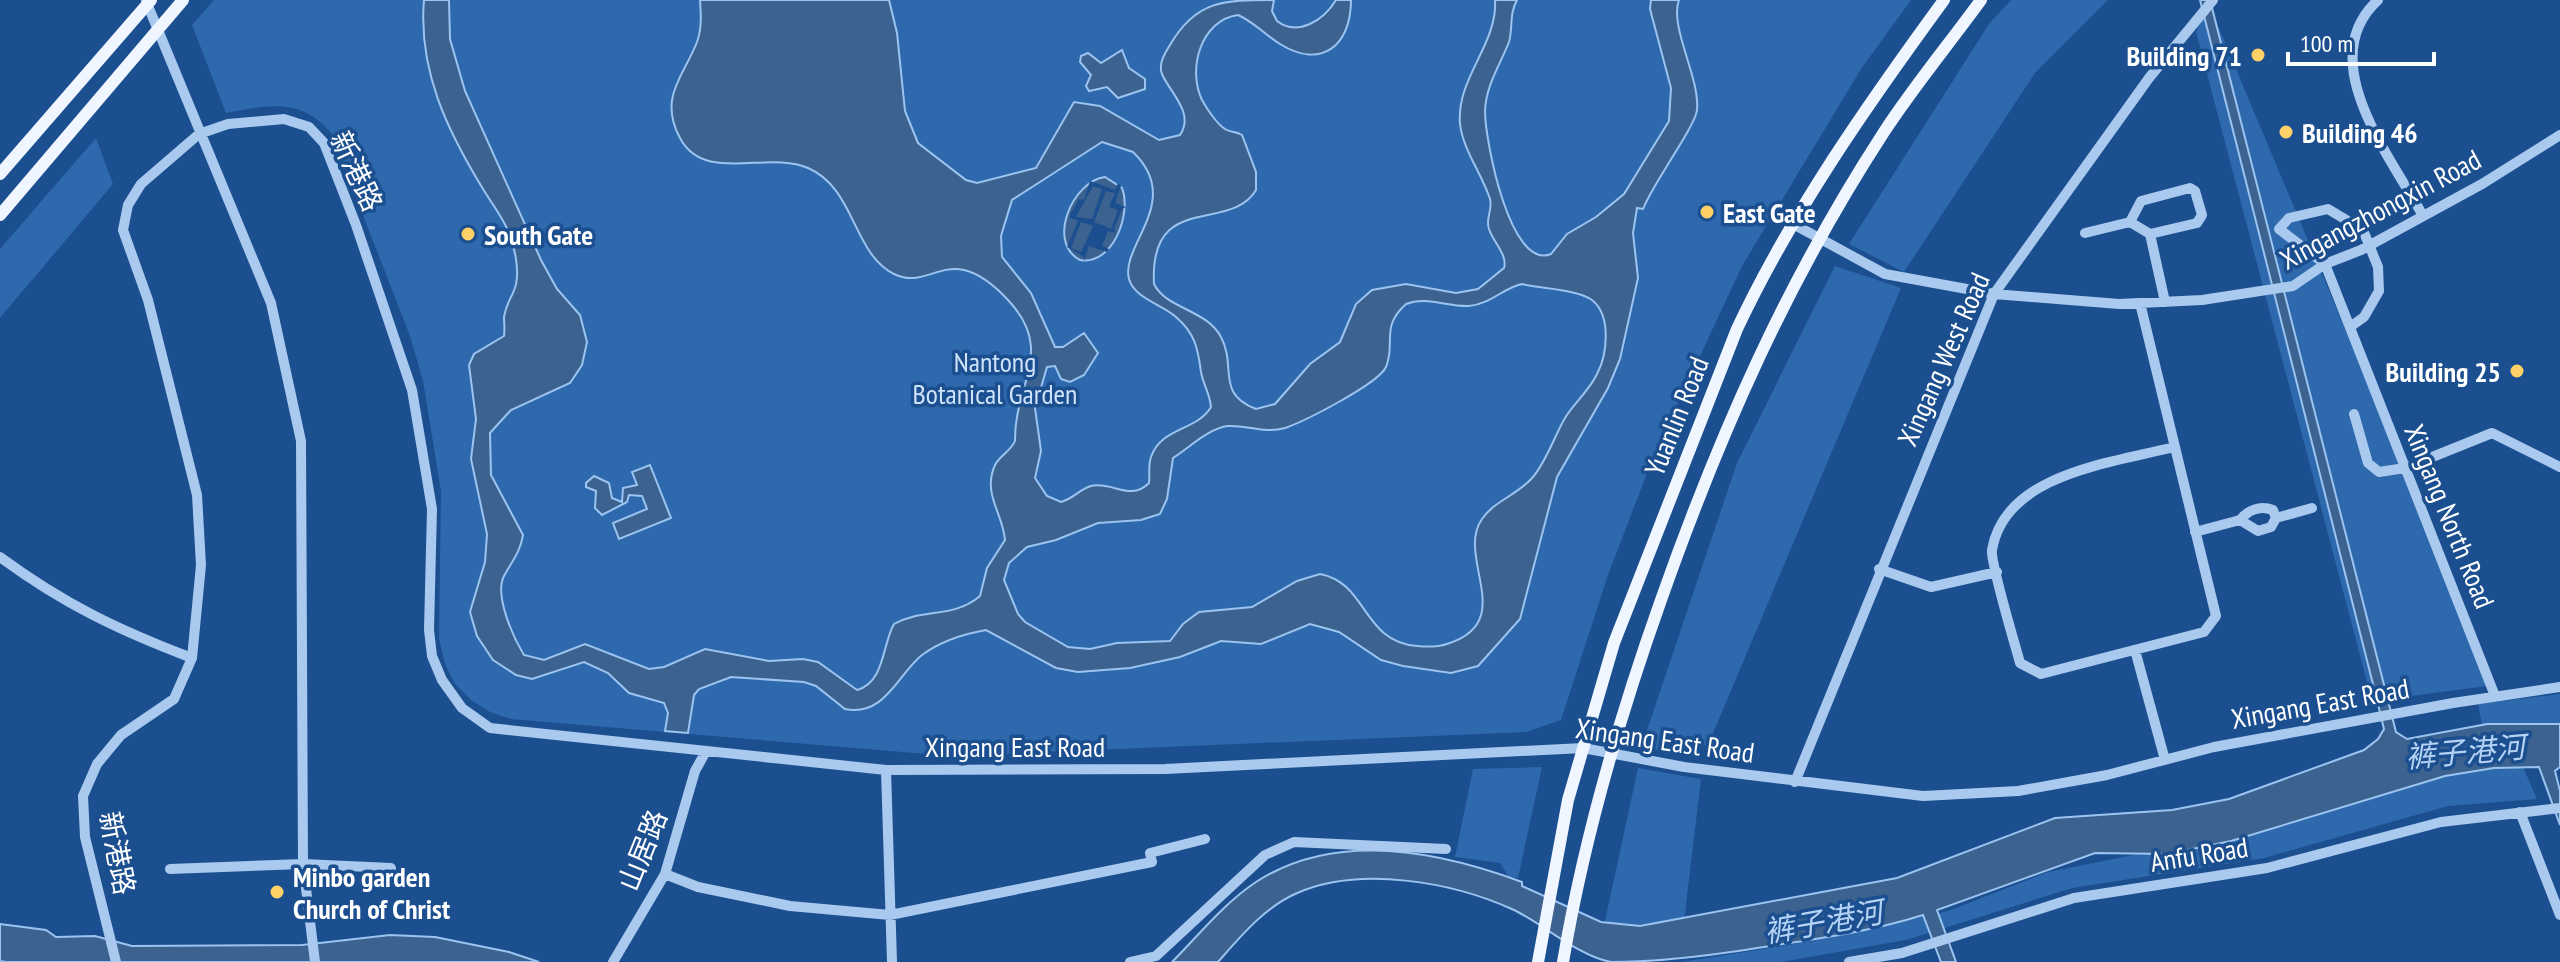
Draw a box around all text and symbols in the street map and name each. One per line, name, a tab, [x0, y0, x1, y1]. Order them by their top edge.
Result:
scale bar	[2288, 16, 2434, 66]
text: 100 m	[2300, 28, 2353, 59]
place label: Building 71	[2126, 37, 2242, 74]
marker: Building 71	[2249, 46, 2267, 64]
place label: Building 46	[2302, 114, 2418, 151]
marker: Building 46	[2277, 123, 2295, 141]
street label: 新港路	[322, 125, 392, 217]
street label: Xingangzhongxin Road	[2273, 140, 2487, 278]
place label: East Gate	[1723, 194, 1816, 231]
marker: East Gate	[1698, 203, 1716, 221]
place label: South Gate	[484, 216, 593, 253]
marker: South Gate	[459, 225, 477, 243]
street label: Xingang West Road	[1888, 267, 1998, 451]
park label: Nantong Botanical Garden	[913, 343, 1077, 412]
street label: Yuanlin Road	[1635, 351, 1717, 481]
place label: Building 25	[2385, 353, 2501, 390]
marker: Building 25	[2508, 362, 2526, 380]
street label: Xingang North Road	[2396, 419, 2504, 613]
street label: Xingang East Road	[2228, 669, 2412, 737]
street label: Xingang East Road	[1573, 709, 1757, 771]
water label: 裤子港河	[2404, 726, 2531, 776]
street label: Xingang East Road	[925, 728, 1105, 765]
street label: 山居路	[609, 804, 675, 896]
street label: 新港路	[92, 808, 144, 898]
street label: Anfu Road	[2147, 828, 2251, 880]
place label: Minbo garden Church of Christ	[293, 858, 450, 927]
marker: Minbo garden Church of Christ	[268, 883, 286, 901]
water label: 裤子港河	[1761, 891, 1890, 951]

